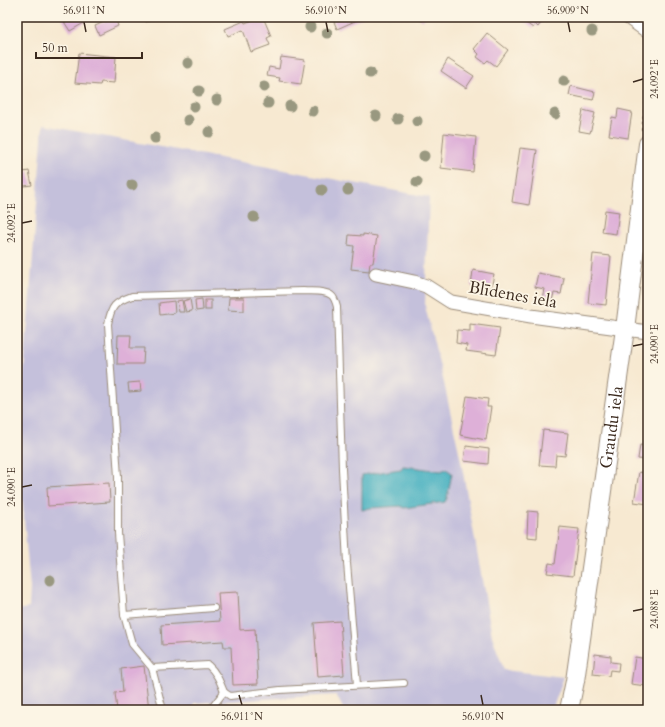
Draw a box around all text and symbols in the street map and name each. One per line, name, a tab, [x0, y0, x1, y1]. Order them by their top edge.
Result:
text: 56.911°N	[63, 4, 105, 18]
text: 56.910°N	[305, 4, 347, 18]
text: 56.909°N	[547, 4, 589, 18]
scale bar	[36, 34, 142, 60]
text: 50 m	[42, 40, 69, 56]
text: 24.092°E	[648, 59, 662, 99]
text: 24.092°E	[5, 203, 19, 243]
street label: Blīdenes iela	[467, 275, 560, 314]
text: 24.090°E	[648, 324, 662, 364]
street label: Graudu iela	[594, 384, 629, 470]
text: 24.090°E	[5, 467, 19, 507]
text: 24.088°E	[648, 589, 662, 629]
text: 56.911°N	[221, 710, 263, 724]
text: 56.910°N	[462, 710, 504, 724]

